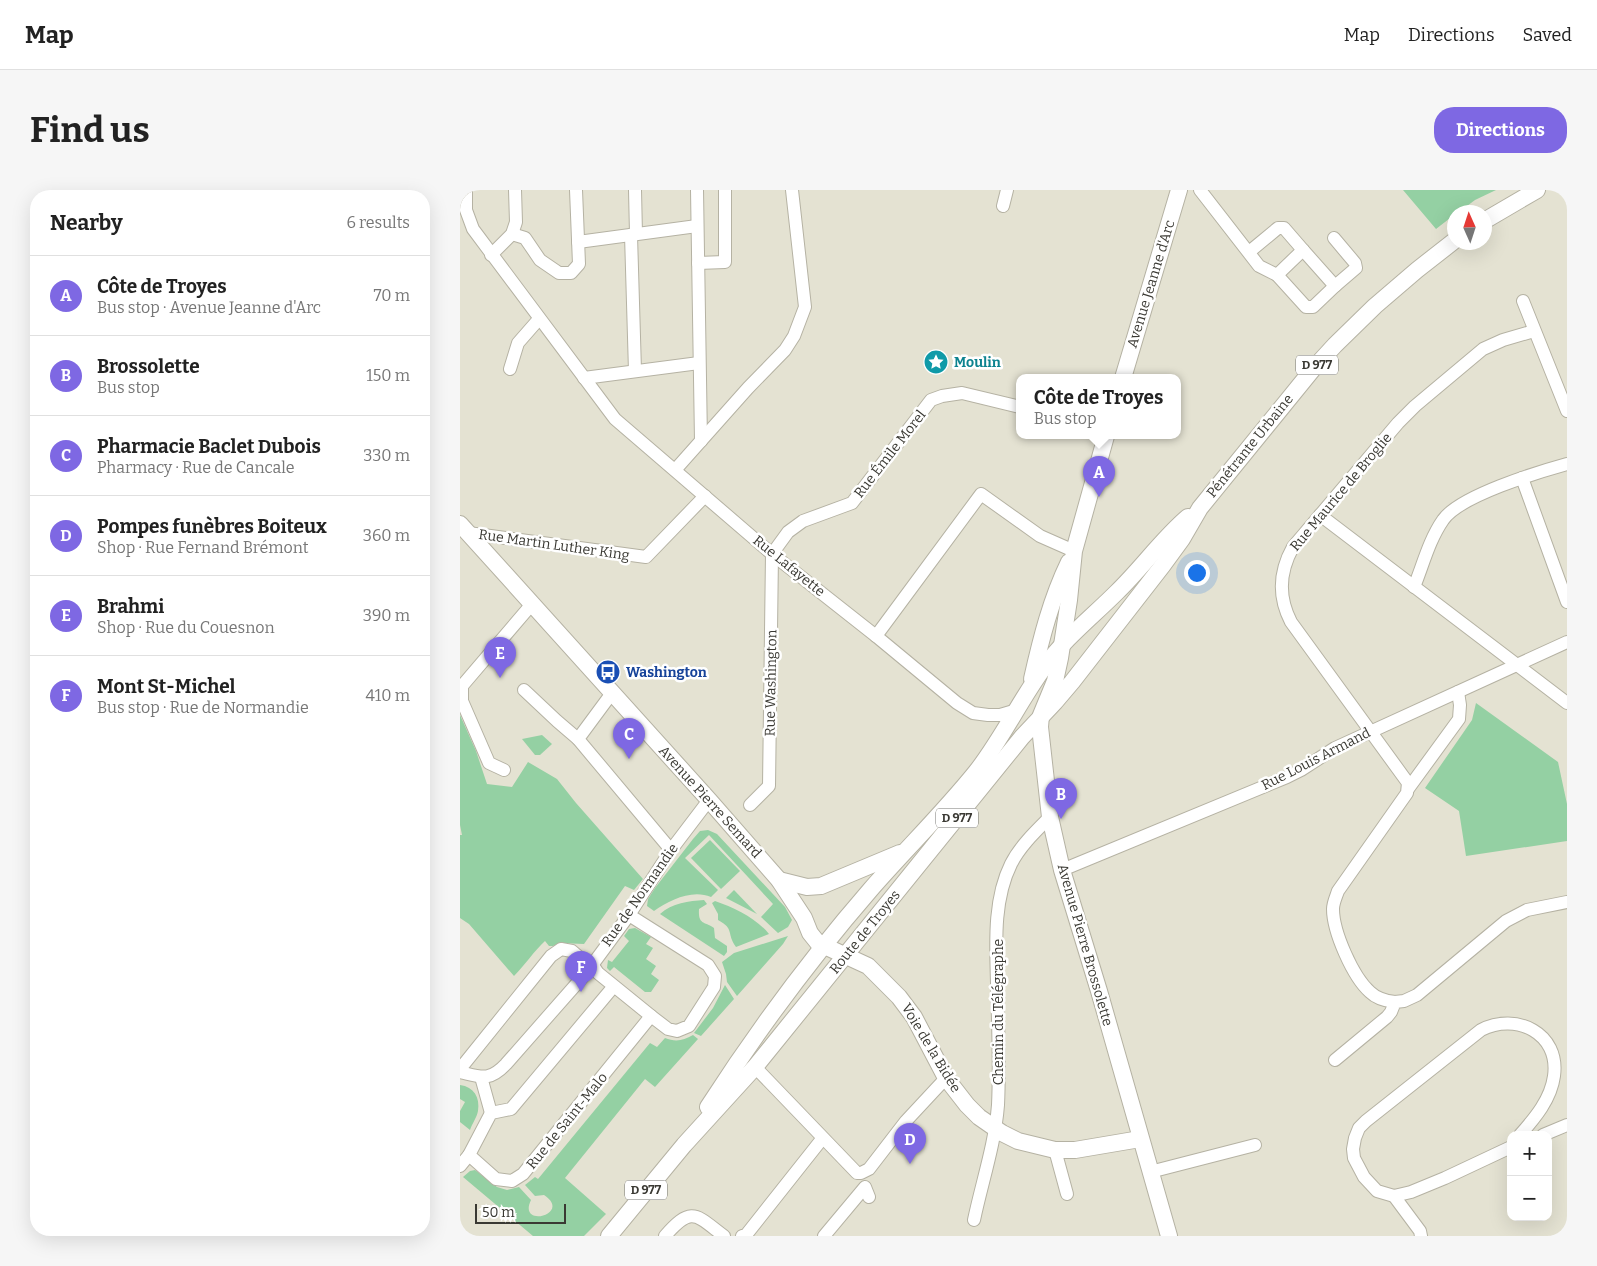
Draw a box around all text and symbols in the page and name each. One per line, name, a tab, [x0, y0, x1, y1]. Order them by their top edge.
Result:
text: Map	[25, 21, 74, 49]
text: Map	[1344, 24, 1380, 46]
text: Directions	[1408, 24, 1495, 46]
text: Saved	[1523, 24, 1572, 46]
button: Directions	[1434, 107, 1567, 153]
text: Find us	[30, 109, 150, 151]
north arrow	[1447, 205, 1492, 250]
text: Nearby	[50, 210, 123, 236]
text: 6 results	[347, 213, 410, 232]
street label: Avenue Jeanne d'Arc	[1123, 218, 1179, 350]
text: Côte de Troyes	[97, 275, 227, 298]
text: A	[60, 286, 72, 305]
text: 70 m	[374, 286, 410, 305]
text: Bus stop · Avenue Jeanne d'Arc	[97, 298, 321, 317]
place icon: Moulin	[923, 349, 949, 375]
place label: Moulin	[954, 354, 1001, 371]
text: Brossolette	[97, 355, 200, 378]
road number: D 977	[1296, 356, 1338, 374]
text: B	[61, 366, 71, 385]
text: 150 m	[366, 366, 410, 385]
popup	[1016, 374, 1181, 439]
text: Bus stop	[97, 378, 160, 397]
text: Côte de Troyes	[1034, 386, 1163, 409]
street label: Pénétrante Urbaine	[1203, 391, 1297, 501]
street label: Rue Émile Morel	[850, 406, 929, 501]
text: Bus stop	[1034, 409, 1096, 428]
street label: Rue Maurice de Broglie	[1287, 429, 1395, 555]
text: Pharmacie Baclet Dubois	[97, 435, 321, 458]
text: C	[61, 446, 71, 465]
text: 330 m	[363, 446, 410, 465]
pin: A	[1083, 456, 1115, 497]
text: Pharmacy · Rue de Cancale	[97, 458, 295, 477]
text: Pompes funèbres Boiteux	[97, 515, 327, 538]
text: D	[60, 526, 72, 545]
text: 360 m	[363, 526, 410, 545]
street label: Rue Martin Luther King	[477, 526, 631, 564]
street label: Rue Lafayette	[750, 532, 828, 600]
text: Shop · Rue Fernand Brémont	[97, 538, 309, 557]
your location	[1184, 560, 1210, 586]
text: Brahmi	[97, 595, 164, 618]
text: E	[61, 606, 71, 625]
text: 390 m	[363, 606, 410, 625]
text: Shop · Rue du Couesnon	[97, 618, 275, 637]
street label: Rue Washington	[762, 629, 780, 737]
pin: E	[484, 637, 516, 678]
bus stop icon: Washington	[595, 659, 621, 685]
place label: Washington	[626, 664, 707, 681]
text: Mont St-Michel	[97, 675, 235, 698]
text: F	[62, 686, 71, 705]
text: 410 m	[365, 686, 410, 705]
text: Bus stop · Rue de Normandie	[97, 698, 309, 717]
pin: C	[613, 718, 645, 759]
street label: Rue Louis Armand	[1259, 724, 1373, 794]
street label: Avenue Pierre Semard	[655, 742, 765, 862]
pin: B	[1045, 778, 1077, 819]
road number: D 977	[936, 808, 978, 828]
street label: Rue de Normandie	[598, 840, 682, 950]
street label: Avenue Pierre Brossolette	[1054, 862, 1116, 1028]
street label: Route de Troyes	[826, 887, 904, 977]
street label: Chemin du Télégraphe	[990, 939, 1007, 1085]
pin: F	[565, 951, 597, 992]
street label: Voie de la Bidée	[898, 1000, 964, 1096]
street label: Rue de Saint-Malo	[523, 1069, 611, 1173]
pin: D	[894, 1123, 926, 1164]
map controls	[1507, 1131, 1552, 1221]
button: +	[1507, 1131, 1552, 1176]
button: −	[1507, 1176, 1552, 1221]
road number: D 977	[625, 1180, 667, 1200]
scale bar	[475, 1201, 566, 1224]
text: 50 m	[482, 1204, 515, 1221]

